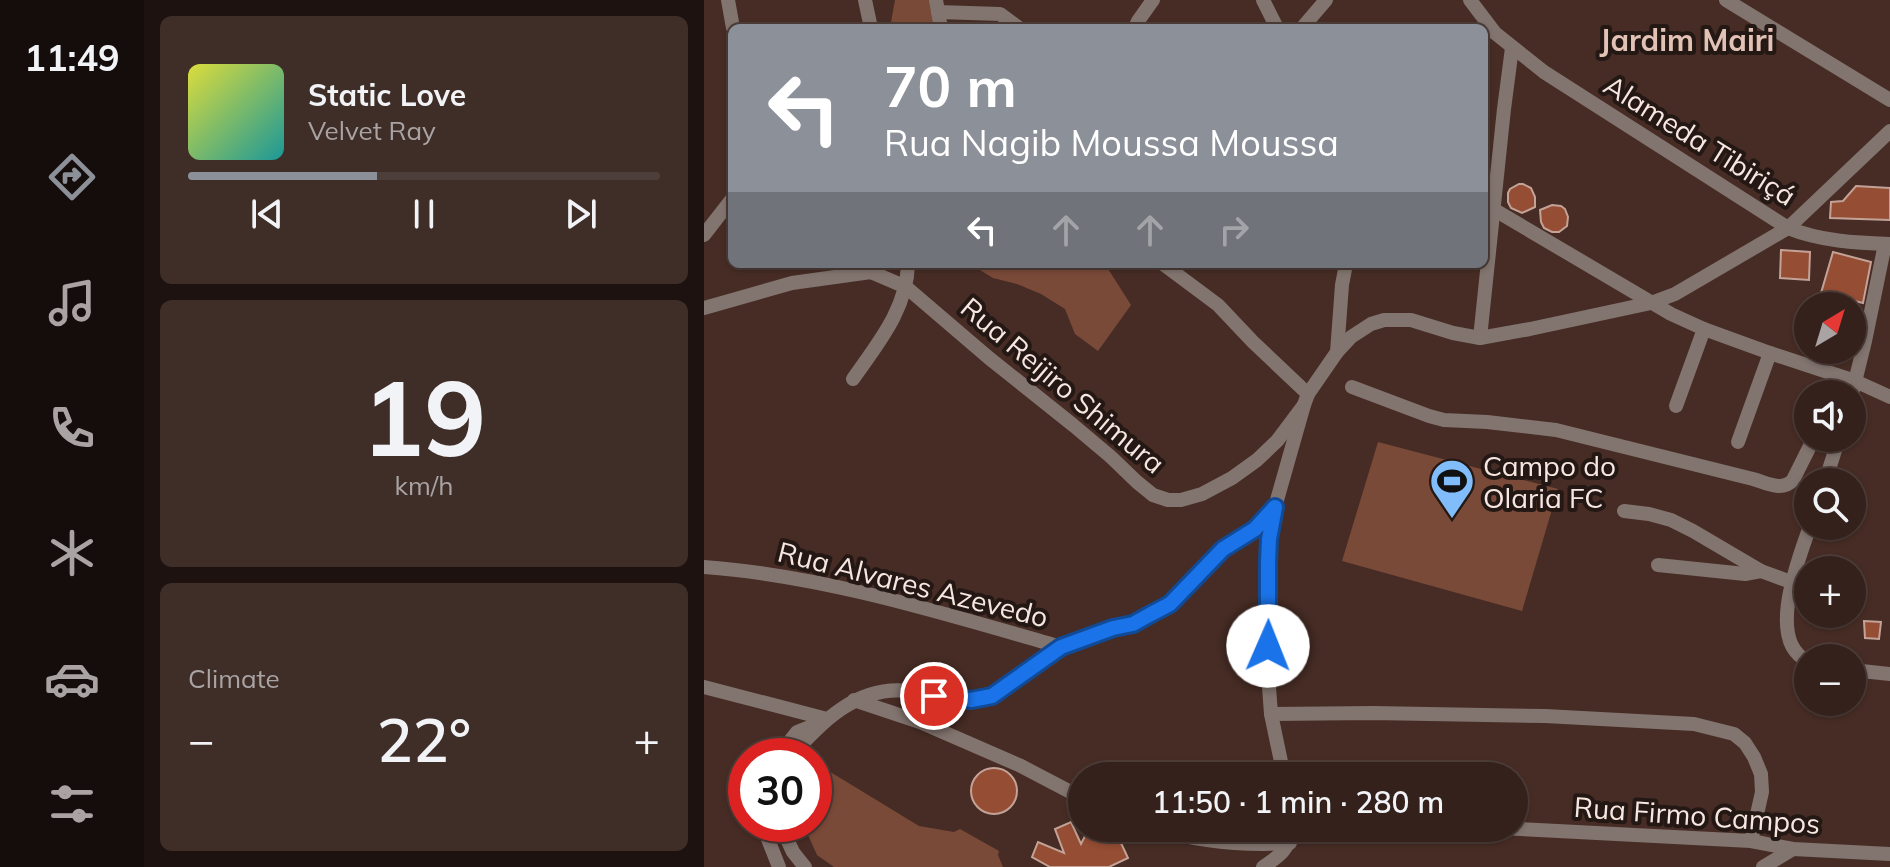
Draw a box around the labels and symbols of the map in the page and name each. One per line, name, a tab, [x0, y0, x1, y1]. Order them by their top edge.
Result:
district label: Jardim Mairi	[1600, 21, 1774, 59]
street label: Alameda Tibiriçá	[1598, 67, 1802, 213]
street label: Rua Reijiro Shimura	[954, 290, 1172, 480]
north arrow	[1794, 292, 1866, 364]
place label: Campo do Olaria FC	[1483, 448, 1616, 515]
sports icon: Campo do Olaria FC	[1428, 457, 1476, 520]
street label: Rua Alvares Azevedo	[774, 533, 1052, 635]
position arrow	[1226, 604, 1310, 688]
pin	[900, 662, 968, 730]
speed limit sign: 30	[728, 738, 832, 842]
street label: Rua Firmo Campos	[1573, 789, 1821, 841]

